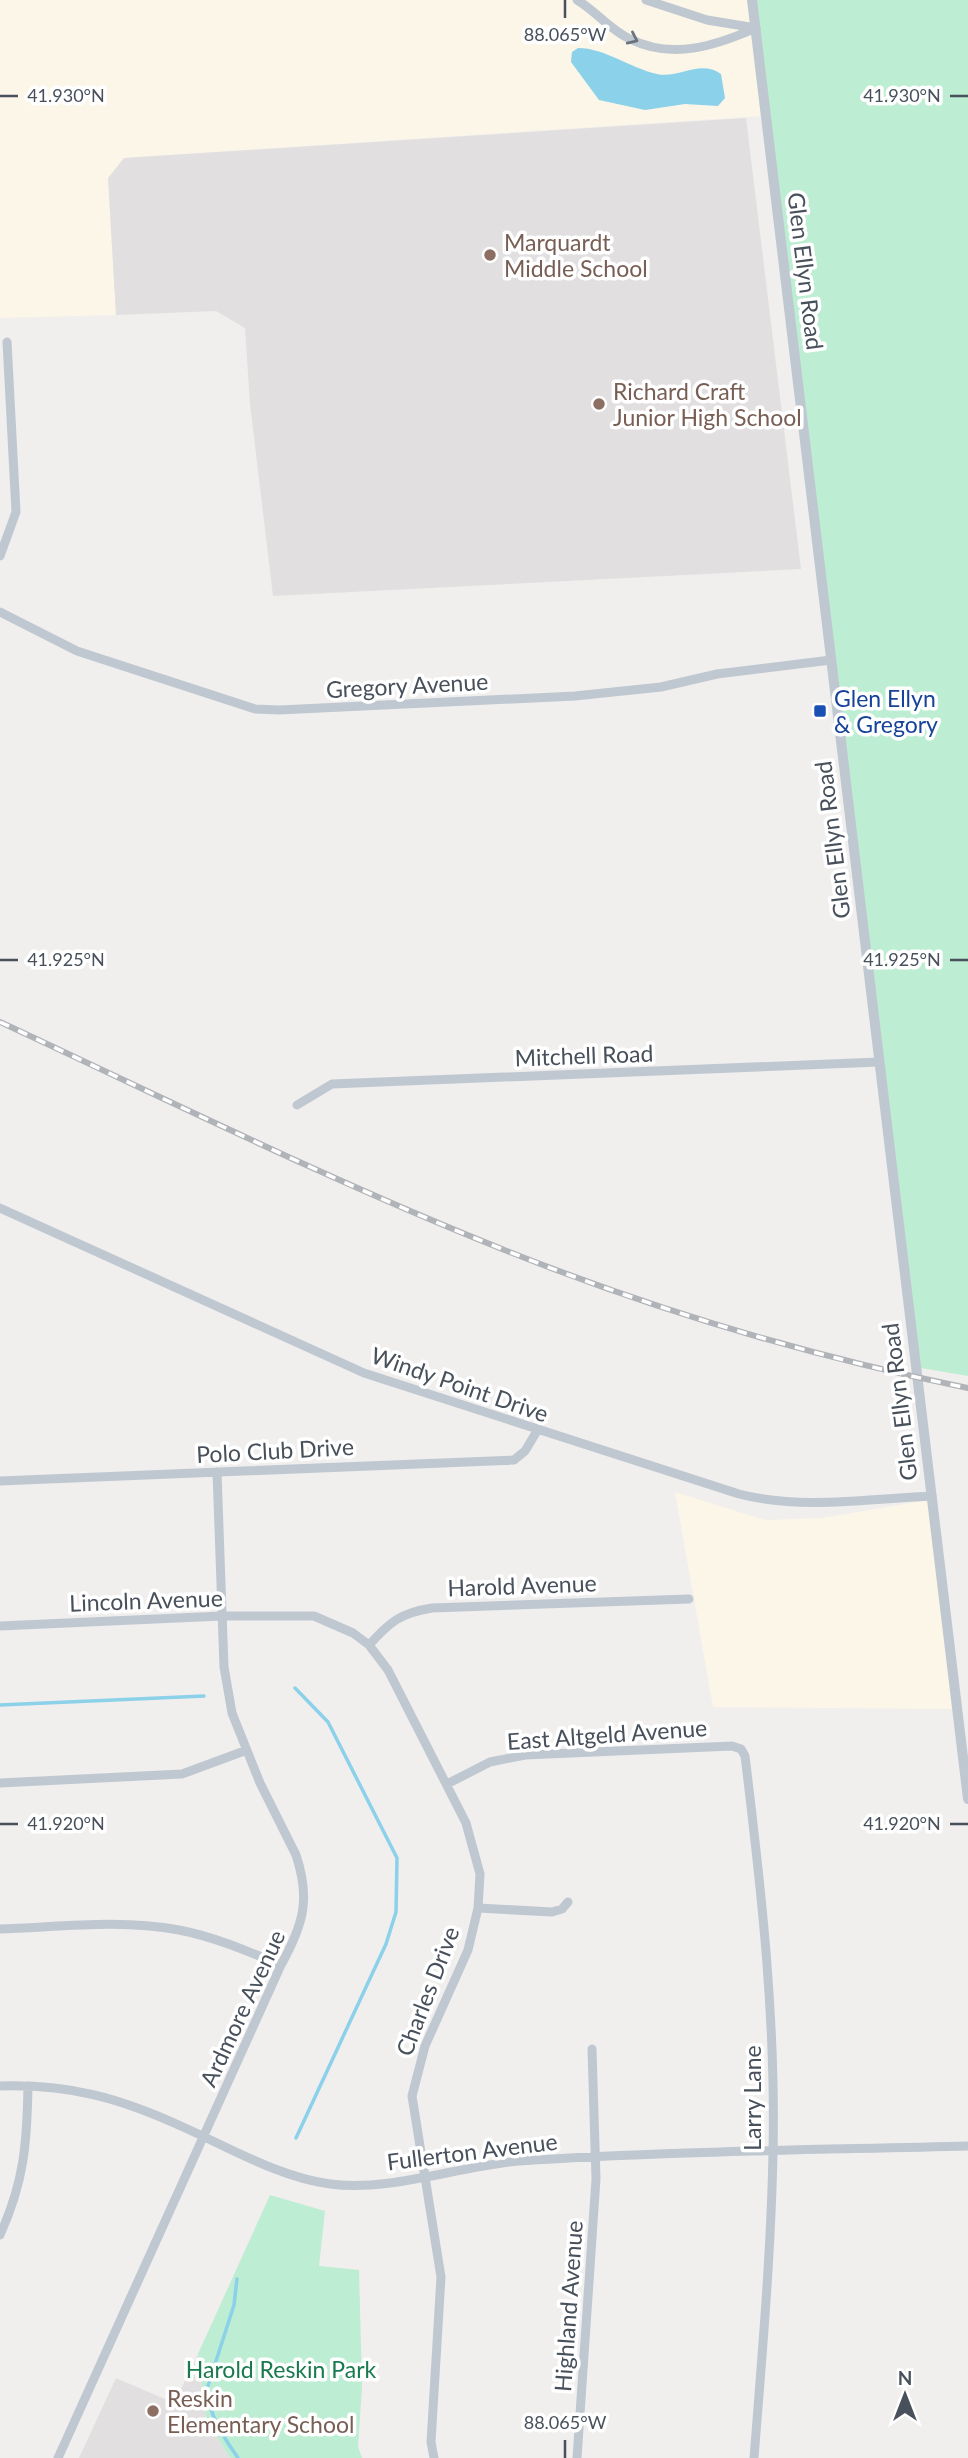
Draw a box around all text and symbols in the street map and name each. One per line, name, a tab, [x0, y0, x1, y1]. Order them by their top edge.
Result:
text: 88.065°W	[524, 23, 607, 45]
one-way arrow	[626, 31, 638, 45]
text: 41.930°N	[27, 84, 105, 106]
text: 41.930°N	[863, 84, 941, 106]
street label: Glen Ellyn Road	[782, 191, 830, 351]
place label: Marquardt Middle School	[504, 228, 648, 282]
marker: Marquardt Middle School	[482, 247, 498, 263]
place label: Richard Craft Junior High School	[613, 377, 802, 431]
marker: Richard Craft Junior High School	[591, 396, 607, 412]
street label: Gregory Avenue	[325, 667, 489, 703]
place label: Glen Ellyn & Gregory	[834, 684, 938, 738]
marker: Glen Ellyn & Gregory	[812, 703, 828, 719]
street label: Glen Ellyn Road	[808, 760, 856, 920]
text: 41.925°N	[27, 948, 105, 970]
text: 41.925°N	[863, 948, 941, 970]
street label: Mitchell Road	[514, 1039, 654, 1071]
street label: Glen Ellyn Road	[875, 1322, 923, 1482]
street label: Windy Point Drive	[368, 1341, 552, 1427]
street label: Polo Club Drive	[195, 1432, 355, 1468]
street label: Harold Avenue	[447, 1568, 597, 1602]
street label: Lincoln Avenue	[69, 1583, 223, 1617]
street label: East Altgeld Avenue	[506, 1713, 708, 1755]
text: 41.920°N	[27, 1812, 105, 1834]
text: 41.920°N	[863, 1812, 941, 1834]
street label: Charles Drive	[390, 1922, 464, 2060]
street label: Ardmore Avenue	[193, 1925, 291, 2091]
street label: Larry Lane	[738, 2045, 766, 2151]
street label: Fullerton Avenue	[385, 2127, 559, 2175]
street label: Highland Avenue	[548, 2219, 588, 2393]
park label: Harold Reskin Park	[186, 2355, 377, 2383]
north arrow	[870, 2360, 940, 2430]
text: N	[898, 2366, 912, 2389]
place label: Reskin Elementary School	[167, 2384, 354, 2438]
marker: Reskin Elementary School	[145, 2403, 161, 2419]
text: 88.065°W	[524, 2411, 607, 2433]

